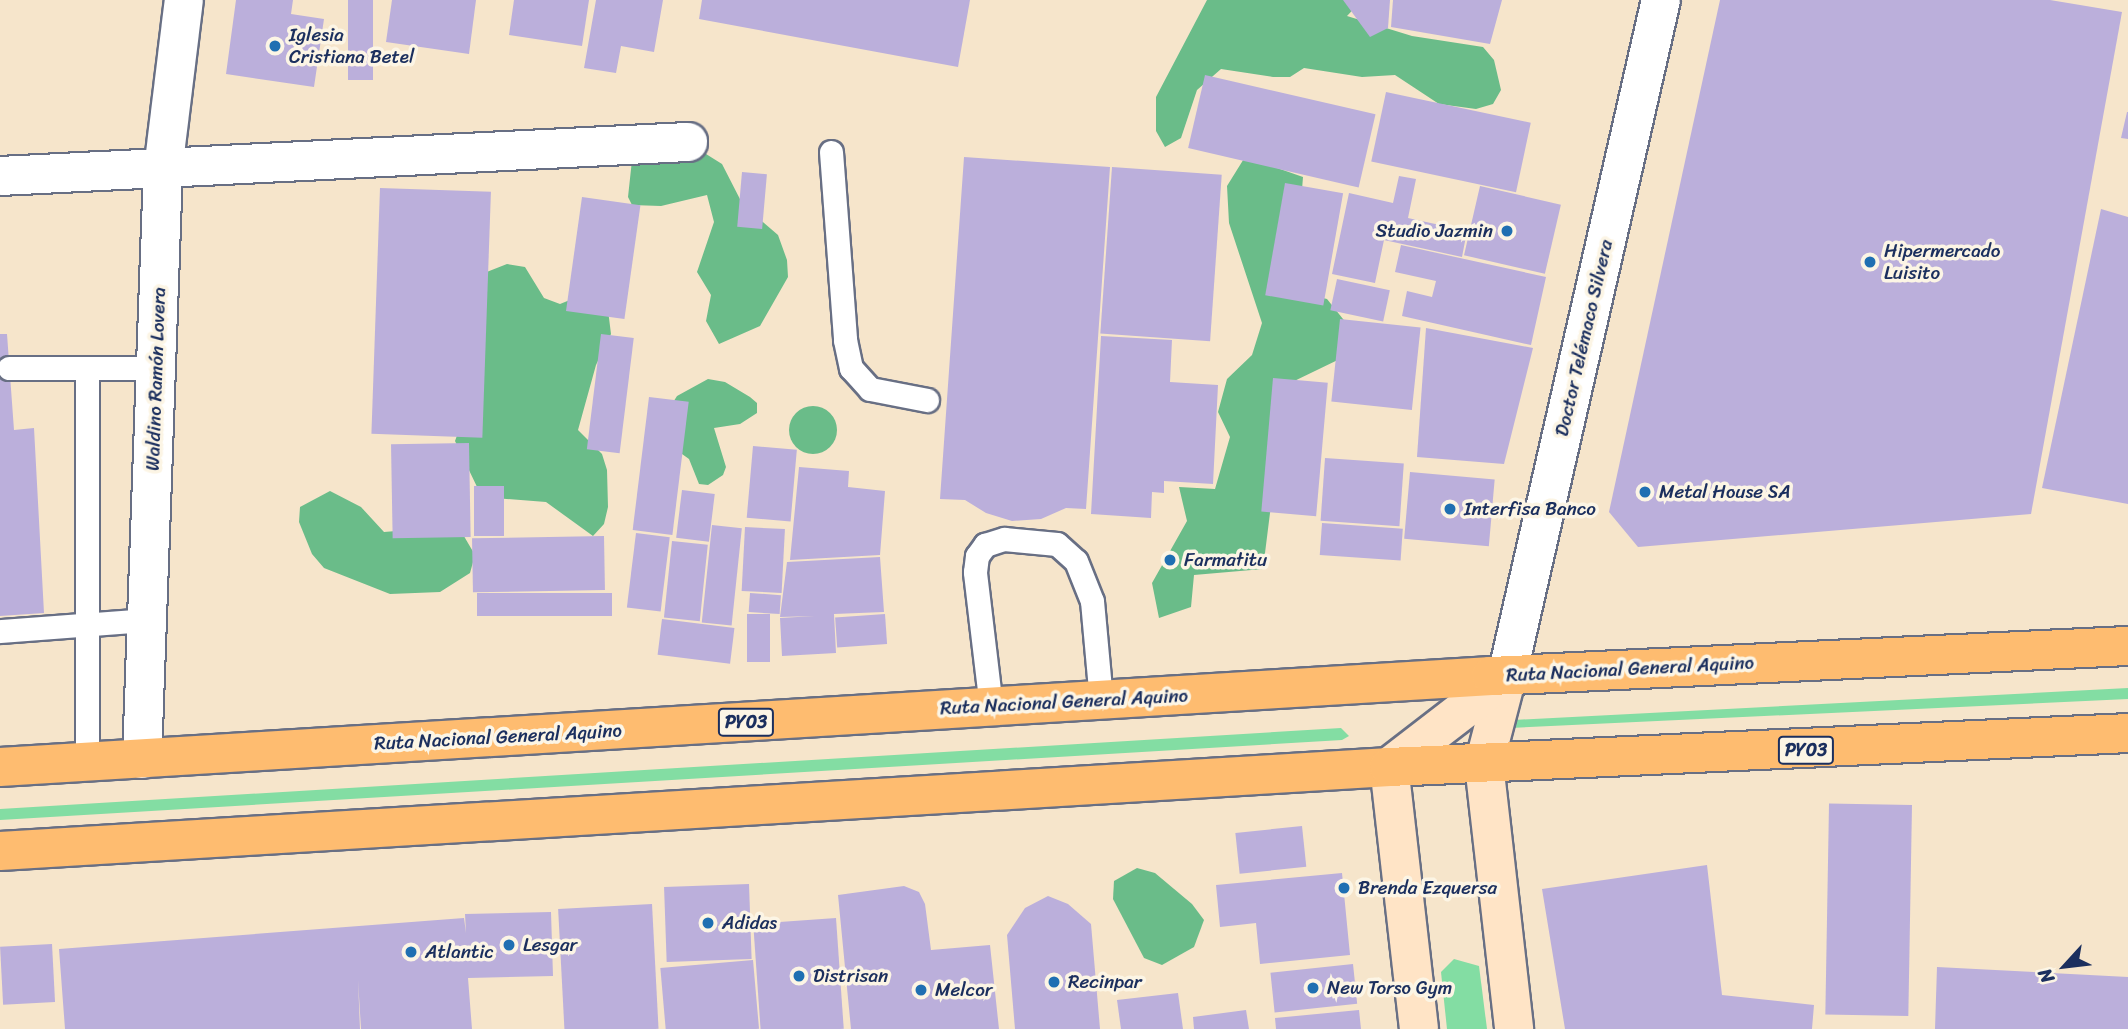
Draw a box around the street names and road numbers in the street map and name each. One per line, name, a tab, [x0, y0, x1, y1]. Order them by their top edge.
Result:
street label: Doctor Telémaco Silvera	[1550, 237, 1618, 439]
street label: Waldino Ramón Lovera	[141, 286, 171, 472]
street label: Ruta Nacional General Aquino	[1506, 651, 1754, 687]
street label: Ruta Nacional General Aquino	[940, 684, 1188, 720]
road number: PY03	[716, 708, 776, 736]
street label: Ruta Nacional General Aquino	[374, 719, 622, 755]
road number: PY03	[1776, 736, 1836, 764]

